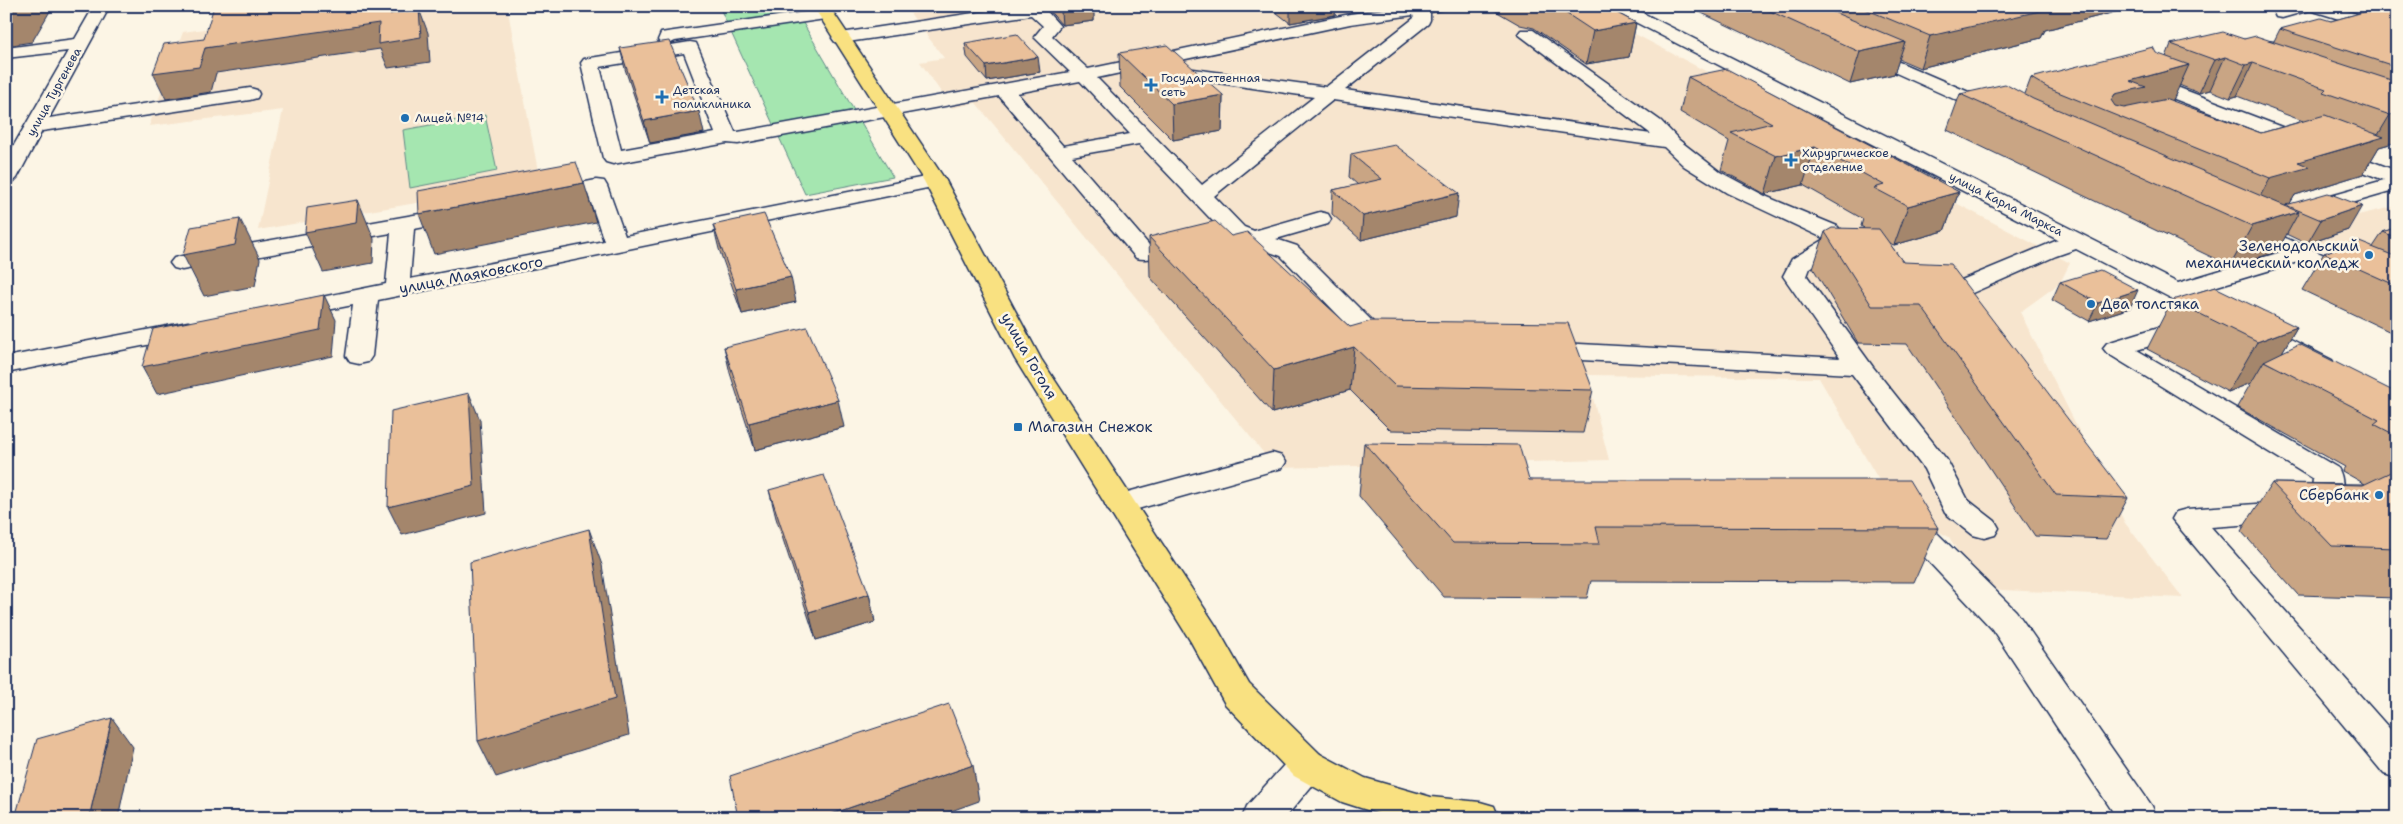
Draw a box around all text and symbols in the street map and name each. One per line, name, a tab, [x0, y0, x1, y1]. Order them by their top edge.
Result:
street label: улица Тургенева	[23, 44, 85, 139]
place label: Государственная сеть	[1161, 70, 1260, 100]
marker: Государственная сеть	[1145, 79, 1157, 91]
place label: Детская поликлиника	[673, 82, 751, 112]
marker: Детская поликлиника	[655, 90, 669, 104]
place label: Лицей №14	[415, 110, 484, 126]
marker: Лицей №14	[399, 112, 411, 124]
place label: Хирургическое отделение	[1802, 145, 1889, 175]
marker: Хирургическое отделение	[1784, 153, 1798, 167]
street label: улица Карла Маркса	[1946, 168, 2066, 240]
place label: Зеленодольский механический колледж	[2185, 236, 2360, 273]
marker: Зеленодольский механический колледж	[2363, 249, 2375, 261]
street label: улица Маяковского	[397, 251, 545, 299]
place label: Два толстяка	[2101, 294, 2200, 314]
marker: Два толстяка	[2085, 298, 2097, 310]
street label: улица Гоголя	[996, 309, 1062, 403]
place label: Магазин Снежок	[1028, 417, 1152, 437]
marker: Магазин Снежок	[1012, 421, 1024, 433]
place label: Сбербанк	[2299, 485, 2369, 505]
marker: Сбербанк	[2373, 489, 2385, 501]

